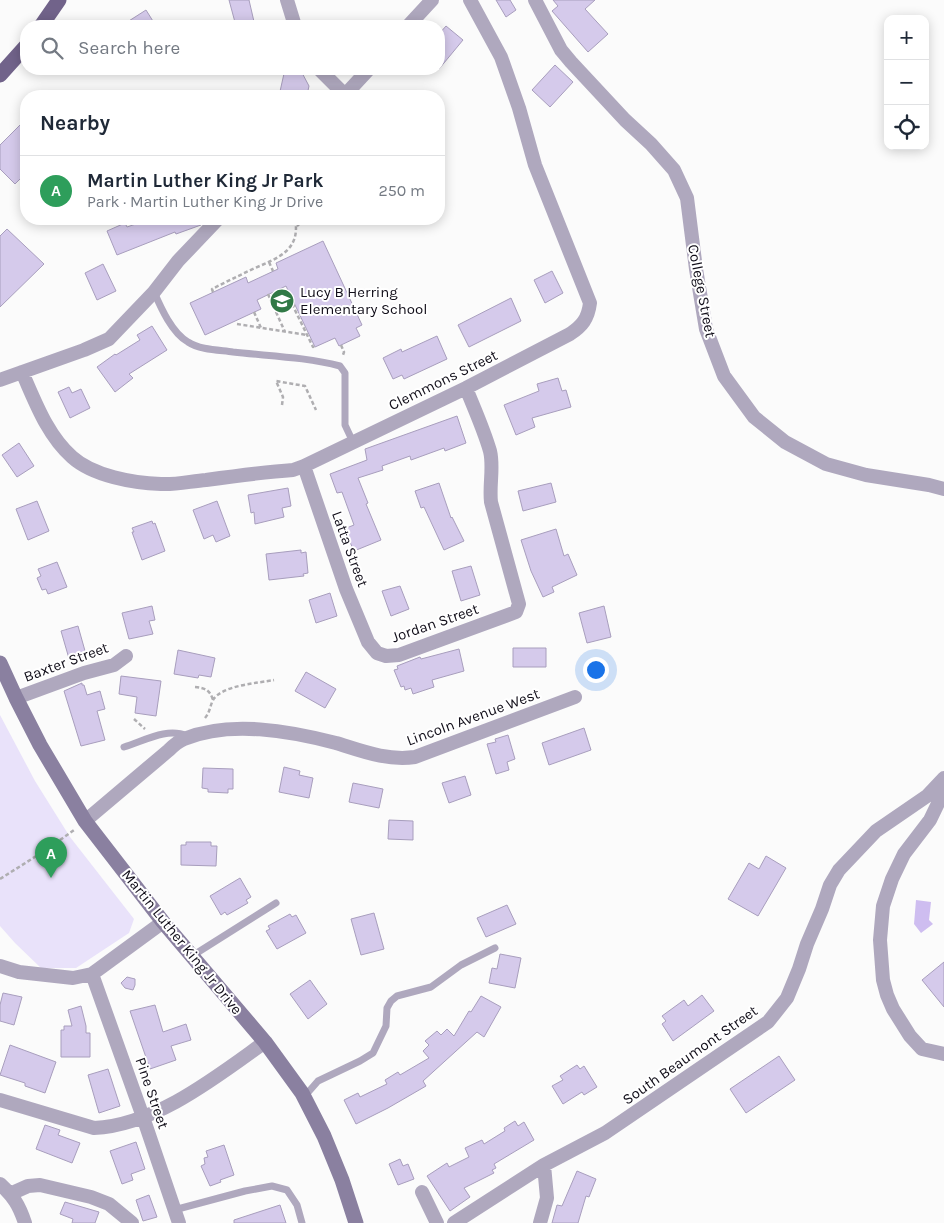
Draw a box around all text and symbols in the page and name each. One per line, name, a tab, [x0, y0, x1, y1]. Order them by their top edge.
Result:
map controls	[884, 15, 929, 150]
button: +	[884, 15, 929, 60]
search box	[20, 20, 445, 75]
icon: search	[38, 34, 66, 62]
text: Search here	[78, 37, 180, 59]
button: −	[884, 60, 929, 105]
button: locate	[884, 105, 929, 150]
text: Nearby	[40, 111, 110, 135]
text: Martin Luther King Jr Park	[87, 170, 323, 192]
text: A	[51, 181, 61, 200]
text: 250 m	[378, 181, 425, 200]
text: Park · Martin Luther King Jr Drive	[87, 192, 323, 211]
street label: College Street	[684, 243, 720, 339]
place label: Lucy B Herring Elementary School	[300, 283, 427, 318]
school or university icon: Lucy B Herring Elementary School	[269, 288, 295, 314]
street label: Clemmons Street	[386, 346, 501, 414]
street label: Latta Street	[328, 509, 372, 590]
street label: Jordan Street	[389, 600, 481, 646]
street label: Baxter Street	[21, 638, 111, 686]
your location	[583, 657, 609, 683]
street label: Lincoln Avenue West	[404, 684, 542, 749]
pin: A	[35, 837, 67, 878]
street label: Martin Luther King Jr Drive	[118, 866, 246, 1018]
street label: South Beaumont Street	[619, 1001, 761, 1108]
street label: Pine Street	[131, 1055, 173, 1131]

